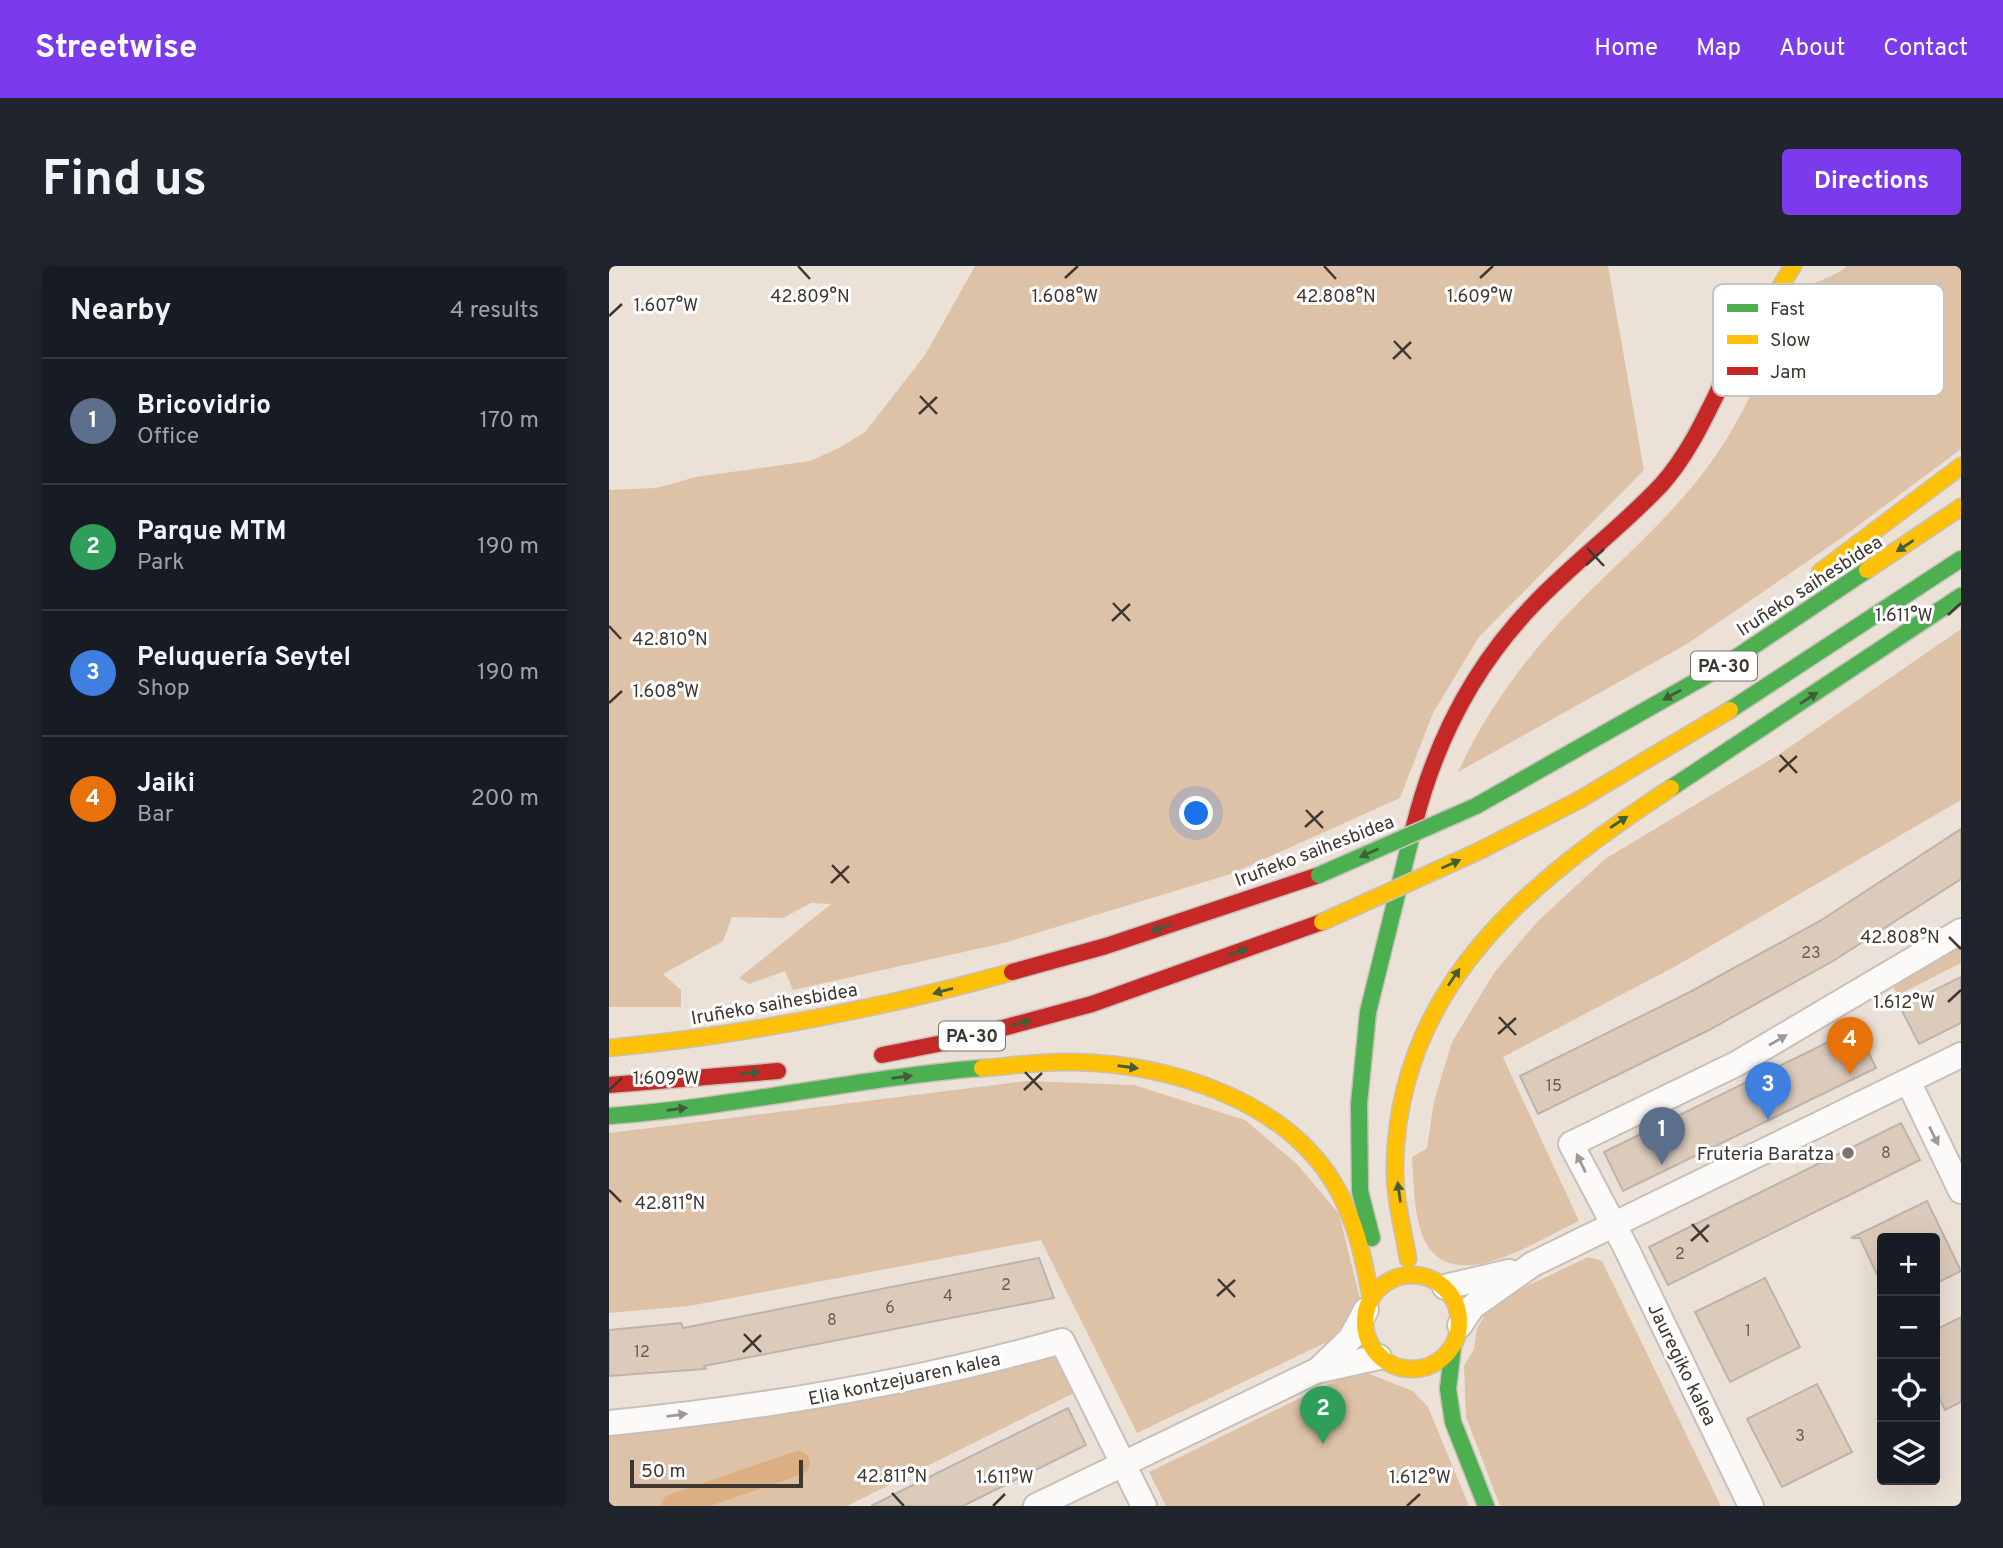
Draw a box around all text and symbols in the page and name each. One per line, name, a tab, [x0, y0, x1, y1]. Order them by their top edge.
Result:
text: Streetwise	[35, 28, 197, 70]
text: Home	[1594, 34, 1658, 64]
text: Map	[1696, 34, 1741, 64]
text: About	[1779, 34, 1845, 64]
text: Contact	[1883, 34, 1968, 64]
button: Directions	[1782, 149, 1961, 215]
text: Find us	[42, 151, 207, 213]
legend	[1713, 284, 1944, 396]
text: 42.809°N	[770, 286, 850, 309]
text: 1.608°W	[1032, 286, 1098, 309]
text: 42.808°N	[1296, 286, 1376, 309]
text: 1.609°W	[1447, 286, 1513, 309]
text: Nearby	[70, 293, 171, 330]
text: 1.607°W	[634, 295, 698, 318]
text: 4 results	[450, 297, 539, 326]
text: Fast	[1770, 298, 1805, 322]
text: Slow	[1770, 329, 1810, 353]
text: Jam	[1770, 361, 1807, 385]
text: Bricovidrio	[137, 390, 271, 423]
text: 1	[88, 407, 98, 436]
text: 170 m	[480, 407, 539, 436]
text: Office	[137, 423, 199, 452]
text: Parque MTM	[137, 516, 287, 549]
street label: Iruñeko saihesbidea	[1733, 531, 1887, 643]
text: 2	[86, 533, 100, 562]
text: 190 m	[477, 533, 539, 562]
one-way arrow	[1895, 540, 1915, 553]
text: Park	[137, 549, 184, 578]
text: 1.611°W	[1875, 605, 1933, 628]
text: 42.810°N	[632, 629, 708, 652]
text: Peluquería Seytel	[137, 642, 351, 675]
road number: PA-30	[1691, 652, 1757, 680]
text: 3	[86, 659, 100, 688]
text: 190 m	[477, 659, 539, 688]
text: Shop	[137, 675, 190, 704]
text: 1.608°W	[633, 681, 699, 704]
one-way arrow	[1663, 689, 1682, 701]
one-way arrow	[1800, 691, 1819, 704]
text: Jaiki	[137, 768, 195, 801]
text: 4	[86, 785, 100, 814]
text: 200 m	[471, 785, 539, 814]
your location	[1179, 796, 1213, 830]
text: Bar	[137, 801, 174, 830]
street label: Iruñeko saihesbidea	[1232, 810, 1398, 893]
one-way arrow	[1609, 816, 1629, 829]
one-way arrow	[1359, 847, 1379, 859]
one-way arrow	[1441, 858, 1461, 870]
one-way arrow	[1151, 923, 1172, 934]
text: 42.808°N	[1860, 927, 1940, 950]
house number: 23	[1801, 944, 1821, 964]
one-way arrow	[1227, 946, 1248, 957]
one-way arrow	[1447, 968, 1461, 986]
street label: Iruñeko saihesbidea	[689, 979, 859, 1031]
one-way arrow	[932, 987, 953, 997]
text: 1.612°W	[1873, 992, 1935, 1015]
one-way arrow	[1011, 1017, 1032, 1027]
pin: 4	[1827, 1017, 1873, 1075]
road number: PA-30	[939, 1022, 1005, 1050]
one-way arrow	[1768, 1034, 1787, 1046]
one-way arrow	[1118, 1062, 1140, 1073]
pin: 3	[1745, 1062, 1791, 1120]
one-way arrow	[739, 1067, 761, 1078]
text: 1.609°W	[633, 1068, 699, 1091]
one-way arrow	[891, 1071, 913, 1082]
house number: 15	[1546, 1077, 1562, 1097]
one-way arrow	[666, 1104, 688, 1115]
pin: 1	[1639, 1107, 1685, 1165]
one-way arrow	[1929, 1126, 1940, 1146]
place label: Fruteria Baratza	[1697, 1143, 1834, 1167]
house number: 8	[1881, 1144, 1891, 1164]
marker: Fruteria Baratza	[1840, 1145, 1856, 1161]
one-way arrow	[1575, 1153, 1586, 1173]
one-way arrow	[1393, 1180, 1404, 1202]
text: 42.811°N	[635, 1193, 705, 1216]
map controls	[1877, 1233, 1940, 1485]
button: +	[1877, 1233, 1940, 1296]
house number: 2	[1675, 1245, 1685, 1265]
house number: 2	[1001, 1276, 1011, 1296]
house number: 4	[943, 1287, 953, 1307]
button: −	[1877, 1296, 1940, 1359]
house number: 6	[885, 1299, 895, 1319]
street label: Jauregiko kalea	[1641, 1300, 1721, 1430]
house number: 8	[827, 1311, 837, 1331]
house number: 1	[1745, 1322, 1751, 1342]
house number: 12	[634, 1343, 650, 1363]
street label: Elia kontzejuaren kalea	[806, 1348, 1003, 1412]
button: locate	[1877, 1359, 1940, 1422]
pin: 2	[1300, 1386, 1346, 1444]
one-way arrow	[666, 1410, 688, 1421]
button: layers	[1877, 1422, 1940, 1485]
house number: 3	[1795, 1427, 1805, 1447]
scale bar	[630, 1457, 803, 1489]
text: 50 m	[641, 1460, 686, 1484]
text: 42.811°N	[857, 1466, 927, 1489]
text: 1.611°W	[976, 1467, 1034, 1490]
text: 1.612°W	[1389, 1467, 1451, 1490]

